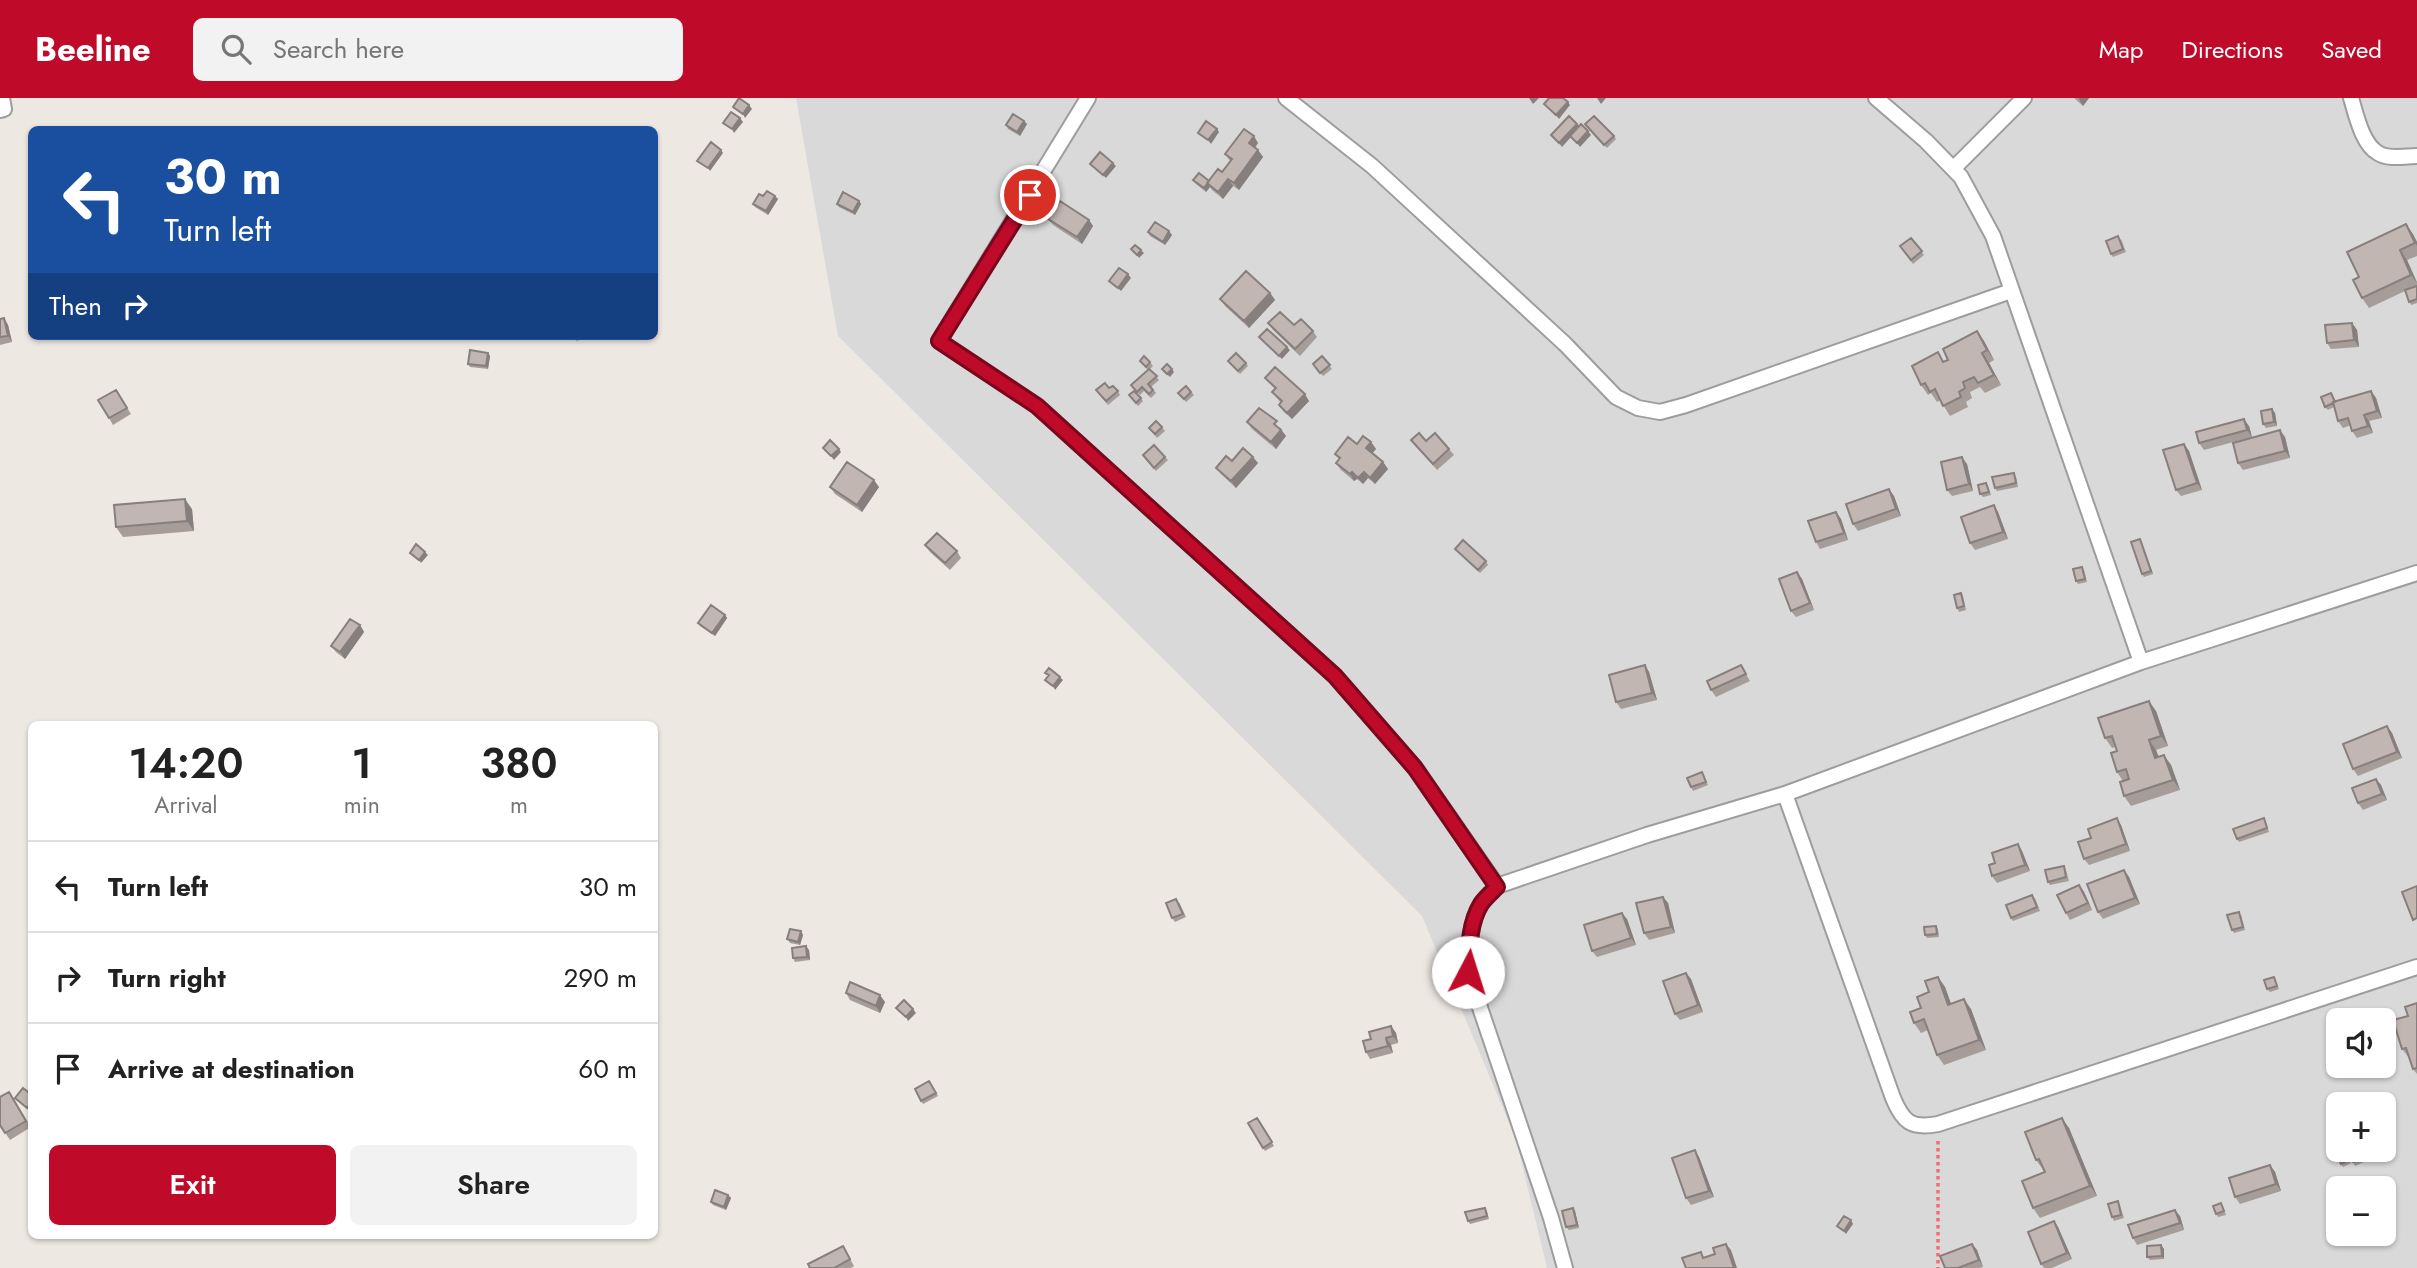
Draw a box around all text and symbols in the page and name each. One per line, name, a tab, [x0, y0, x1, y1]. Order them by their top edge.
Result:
search box	[193, 18, 683, 81]
text: Beeline	[35, 26, 151, 73]
icon: search	[217, 30, 255, 68]
text: Search here	[273, 30, 404, 68]
text: Map	[2099, 32, 2144, 67]
text: Directions	[2182, 32, 2283, 67]
text: Saved	[2321, 32, 2382, 67]
text: 30 m	[164, 142, 282, 212]
icon: left	[49, 154, 140, 245]
pin	[1000, 165, 1060, 225]
icon: arrive	[1011, 176, 1049, 214]
text: Turn left	[164, 207, 271, 253]
text: Then	[49, 287, 102, 325]
icon: right	[116, 287, 154, 325]
text: 14:20	[128, 733, 243, 794]
text: 1	[352, 733, 372, 794]
text: 380	[480, 733, 558, 794]
text: Arrival	[154, 788, 218, 822]
text: min	[344, 788, 380, 822]
text: m	[510, 788, 528, 822]
icon: left	[49, 868, 87, 906]
text: Turn left	[108, 868, 208, 906]
text: 30 m	[579, 868, 637, 906]
position arrow	[1431, 935, 1505, 1009]
icon: right	[49, 959, 87, 997]
text: Turn right	[108, 959, 226, 997]
text: 290 m	[564, 959, 637, 997]
map controls	[2326, 1008, 2396, 1246]
button: sound	[2326, 1008, 2396, 1078]
icon: arrive	[49, 1050, 87, 1088]
text: Arrive at destination	[108, 1050, 355, 1088]
text: 60 m	[578, 1050, 637, 1088]
button: +	[2326, 1092, 2396, 1162]
button: Exit	[49, 1145, 336, 1225]
button: Share	[350, 1145, 637, 1225]
button: −	[2326, 1176, 2396, 1246]

